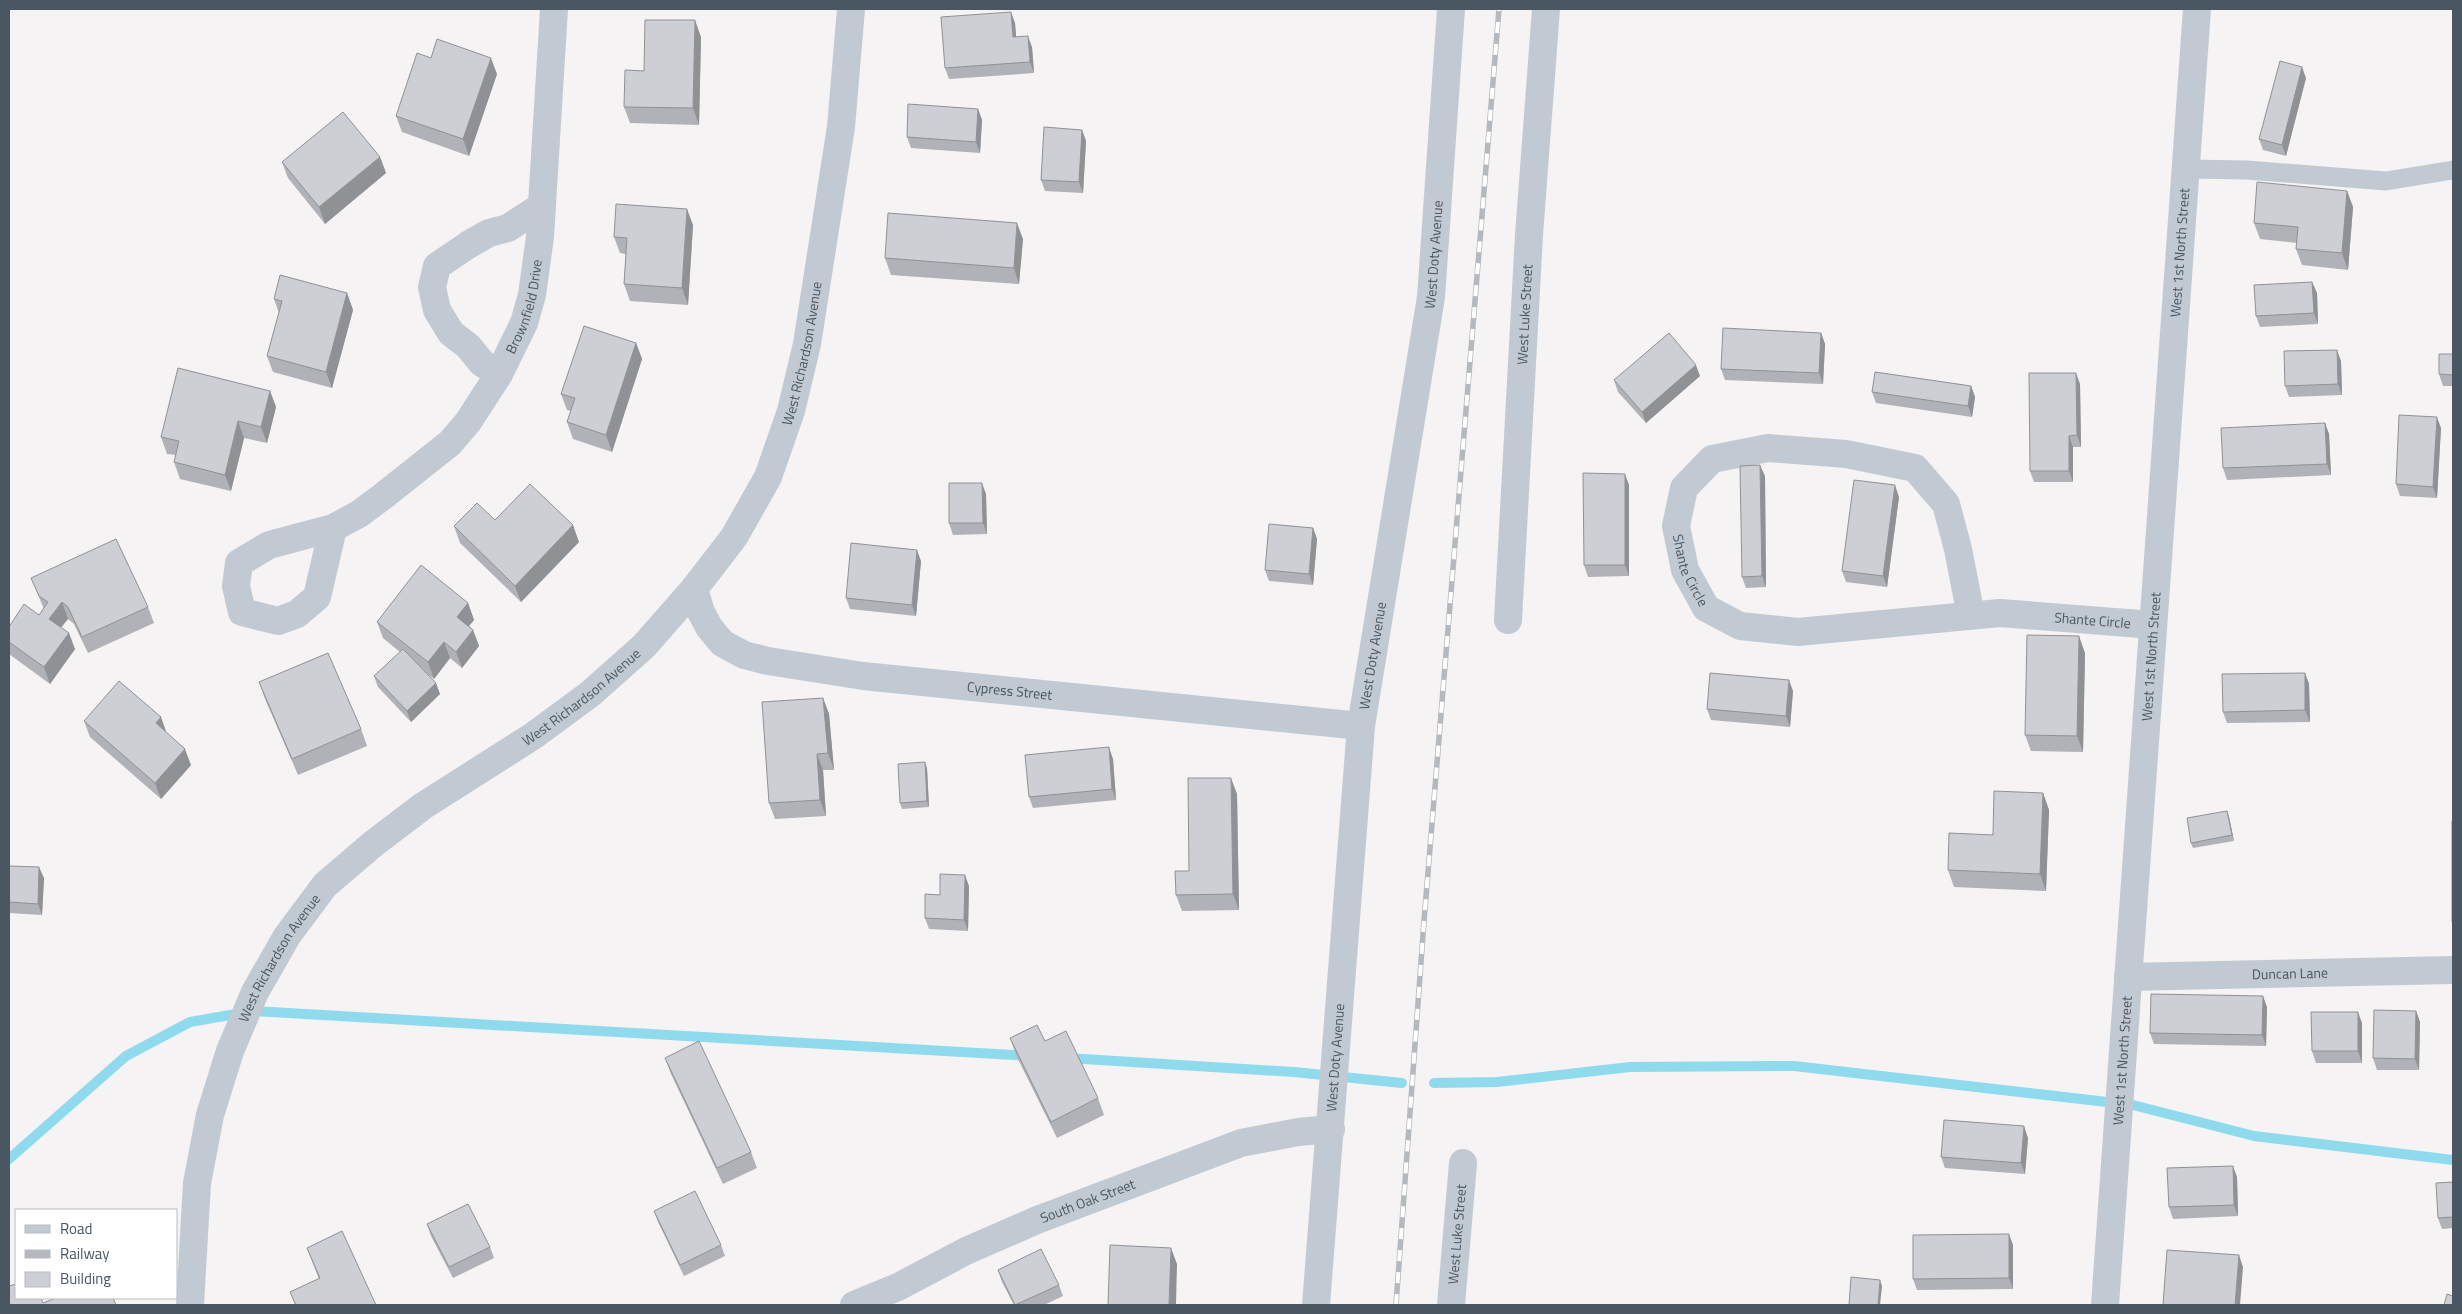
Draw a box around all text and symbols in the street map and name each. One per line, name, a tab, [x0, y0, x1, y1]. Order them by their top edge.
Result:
street label: West 1st North Street	[2164, 187, 2194, 318]
street label: West Doty Avenue	[1418, 200, 1448, 310]
street label: Brownfield Drive	[500, 258, 547, 357]
street label: West Luke Street	[1511, 264, 1537, 365]
street label: West Richardson Avenue	[776, 280, 827, 428]
street label: Shante Circle	[1668, 532, 1714, 610]
street label: West 1st North Street	[2135, 591, 2166, 722]
street label: West Doty Avenue	[1353, 600, 1391, 711]
street label: Shante Circle	[2054, 606, 2132, 633]
street label: West Richardson Avenue	[518, 643, 645, 750]
street label: Cypress Street	[966, 675, 1053, 705]
street label: West Richardson Avenue	[232, 889, 325, 1025]
street label: Duncan Lane	[2252, 962, 2328, 984]
street label: West 1st North Street	[2107, 995, 2137, 1126]
street label: West Doty Avenue	[1320, 1003, 1349, 1113]
street label: South Oak Street	[1037, 1173, 1138, 1228]
street label: West Luke Street	[1442, 1183, 1471, 1285]
legend	[15, 1209, 178, 1299]
text: Road	[60, 1217, 92, 1240]
text: Railway	[60, 1242, 110, 1265]
text: Building	[60, 1267, 111, 1290]

